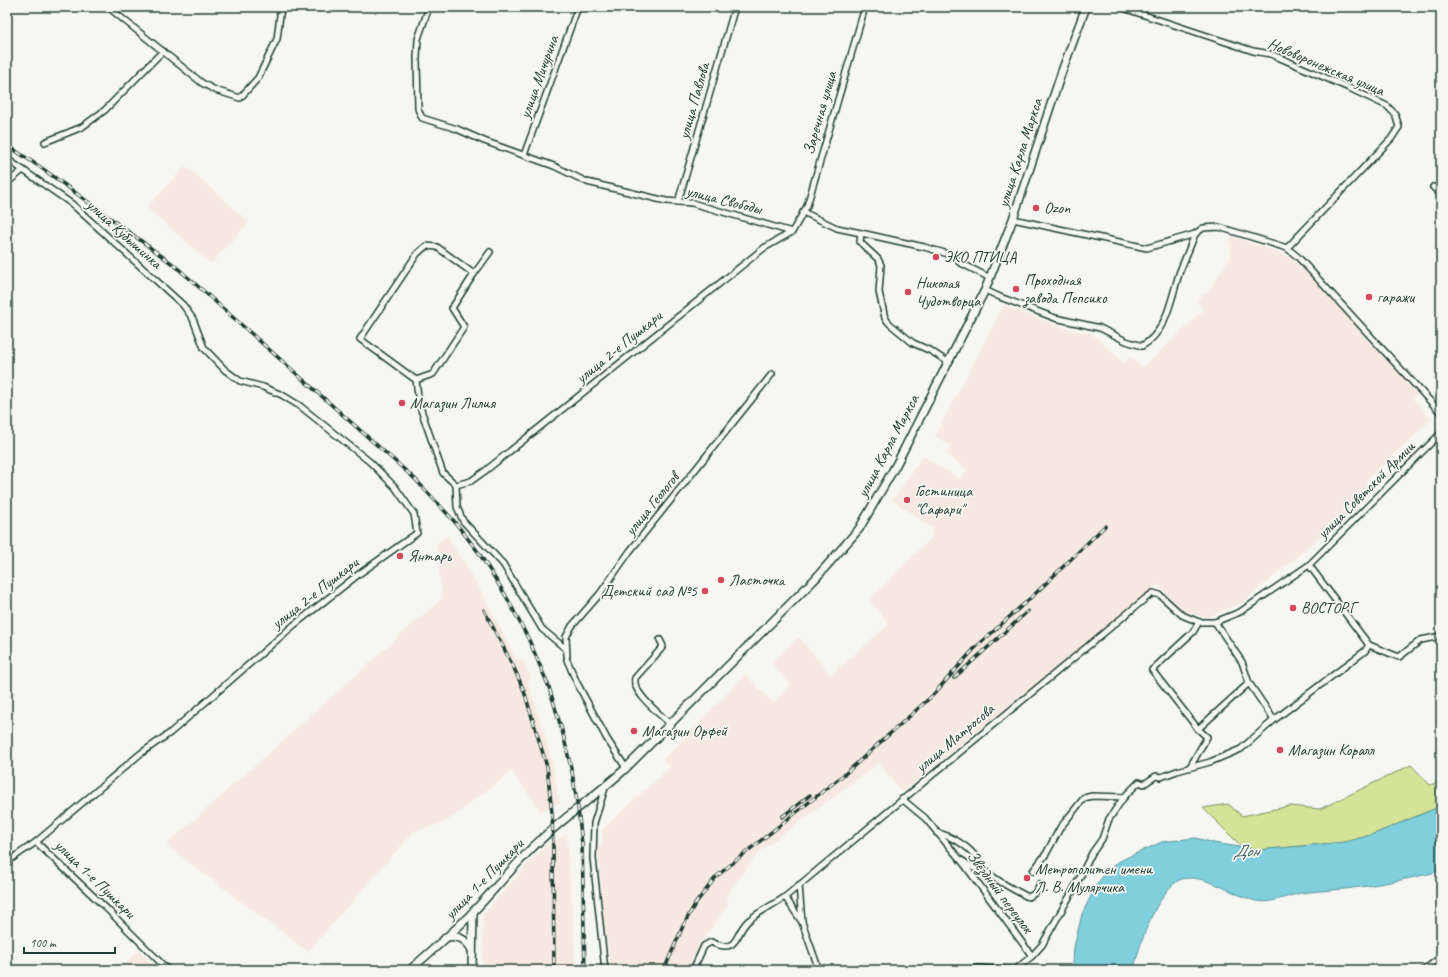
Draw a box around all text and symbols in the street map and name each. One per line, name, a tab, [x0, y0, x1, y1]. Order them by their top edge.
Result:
street label: улица Мичурина	[514, 32, 564, 122]
street label: Нововоронежская улица	[1265, 33, 1388, 101]
street label: улица Павлова	[673, 59, 715, 142]
street label: Заречная улица	[799, 68, 842, 157]
street label: улица Карла Маркса	[993, 95, 1047, 211]
street label: улица Свободы	[683, 181, 765, 219]
street label: улица Кубышинка	[81, 194, 167, 274]
place label: Ozon	[1044, 198, 1071, 218]
marker: Ozon	[1031, 203, 1041, 213]
place label: ЭКО ПТИЦА	[944, 247, 1017, 267]
marker: ЭКО ПТИЦА	[931, 252, 941, 262]
place label: Проходная завода Пепсико	[1022, 270, 1108, 308]
place label: Николая Чудотворца	[916, 273, 981, 311]
marker: Проходная завода Пепсико	[1011, 284, 1021, 294]
marker: Николая Чудотворца	[903, 287, 913, 297]
place label: гаражи	[1377, 287, 1415, 307]
marker: гаражи	[1364, 292, 1374, 302]
street label: улица 2-е Пушкари	[571, 306, 667, 388]
street label: улица Карла Маркса	[852, 390, 924, 502]
place label: Магазин Лилия	[410, 393, 496, 413]
marker: Магазин Лилия	[397, 398, 407, 408]
street label: улица Советской Армии	[1312, 436, 1420, 544]
street label: улица Геологов	[620, 466, 686, 540]
place label: Гостиница "Сафари"	[915, 481, 973, 519]
marker: Гостиница "Сафари"	[902, 495, 912, 505]
place label: Янтарь	[408, 546, 452, 566]
marker: Янтарь	[395, 551, 405, 561]
street label: улица 2-е Пушкари	[267, 552, 363, 634]
place label: Ласточка	[729, 570, 786, 590]
marker: Ласточка	[716, 575, 726, 585]
place label: Детский сад №5	[601, 581, 698, 601]
marker: Детский сад №5	[700, 586, 710, 596]
place label: ВОСТОРГ	[1301, 598, 1360, 618]
marker: ВОСТОРГ	[1288, 603, 1298, 613]
street label: улица Матросова	[911, 699, 999, 777]
place label: Магазин Орфей	[642, 721, 728, 741]
marker: Магазин Орфей	[629, 726, 639, 736]
place label: Магазин Коралл	[1288, 740, 1376, 760]
marker: Магазин Коралл	[1275, 745, 1285, 755]
street label: улица 1-е Пушкари	[440, 834, 528, 924]
street label: улица 1-е Пушкари	[50, 835, 140, 923]
water label: Дон	[1232, 840, 1262, 862]
street label: Звёздный переулок	[962, 847, 1039, 939]
place label: Метрополитен имени Л. В. Мулярчика	[1035, 859, 1153, 897]
marker: Метрополитен имени Л. В. Мулярчика	[1022, 873, 1032, 883]
scale bar	[24, 929, 115, 955]
text: 100 m	[30, 935, 57, 951]

